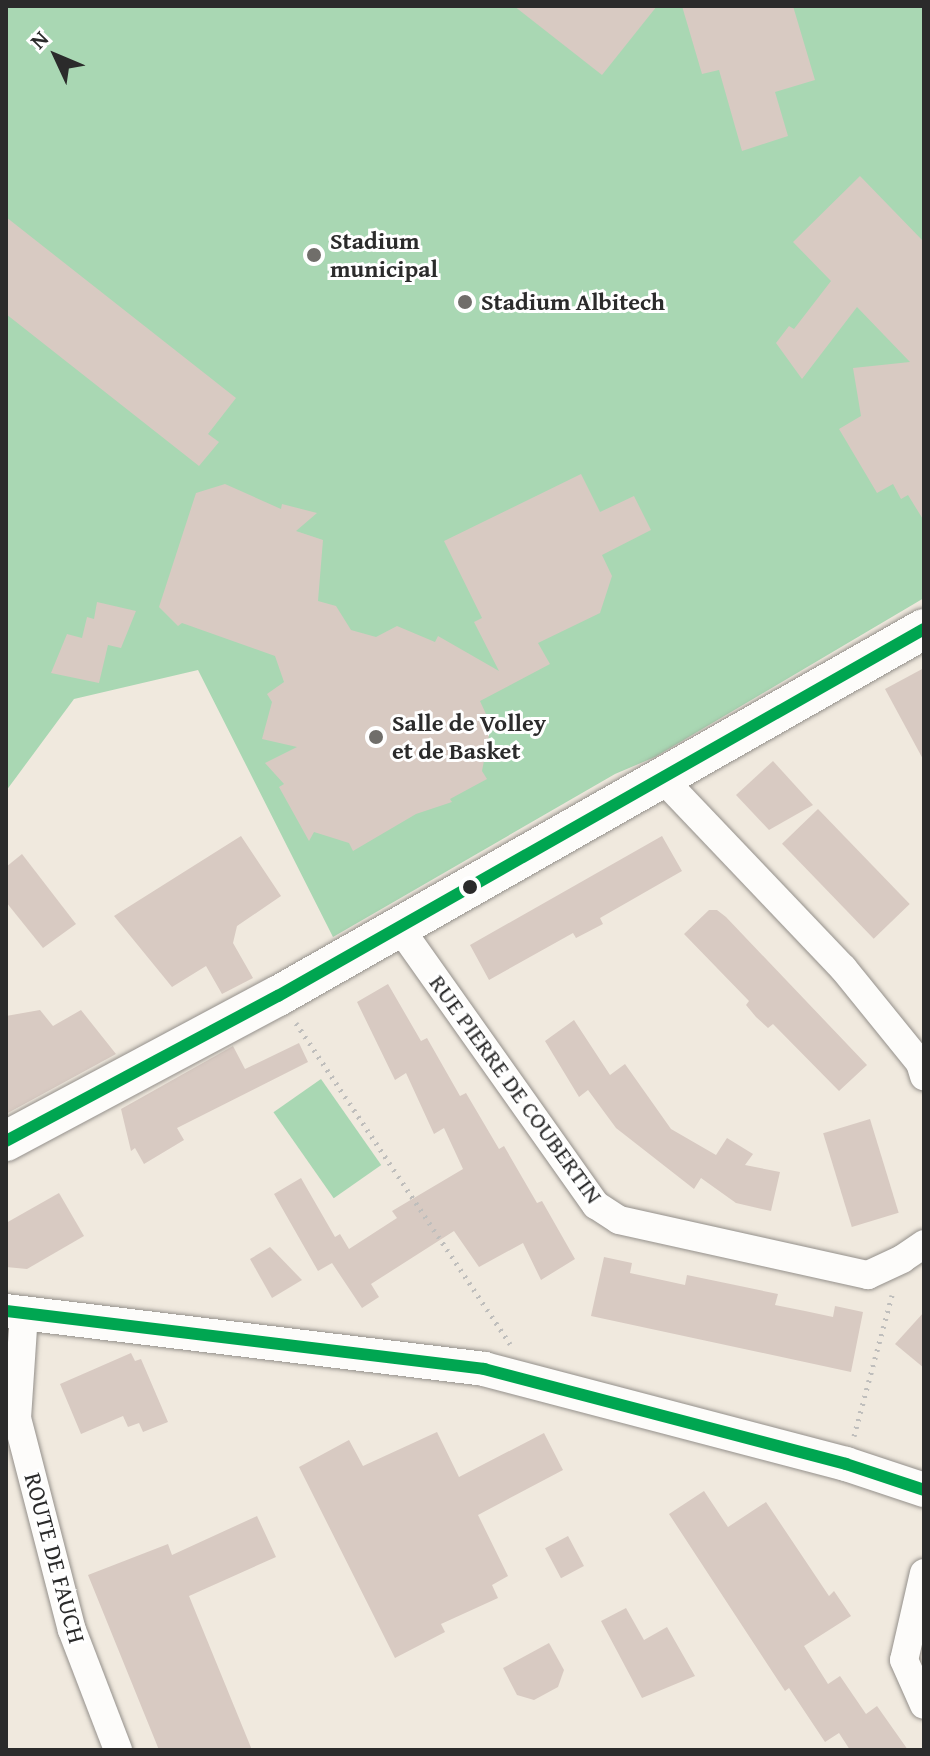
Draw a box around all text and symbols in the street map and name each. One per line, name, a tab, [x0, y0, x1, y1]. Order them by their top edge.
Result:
north arrow	[16, 16, 96, 96]
text: N	[22, 23, 55, 56]
place label: Stadium municipal	[330, 227, 438, 283]
marker: Stadium municipal	[305, 246, 323, 264]
place label: Stadium Albitech	[481, 288, 665, 316]
marker: Stadium Albitech	[456, 293, 474, 311]
place label: Salle de Volley et de Basket	[392, 709, 546, 765]
marker: Salle de Volley et de Basket	[367, 728, 385, 746]
unlabelled marker	[462, 879, 478, 895]
street label: RUE PIERRE DE COUBERTIN	[423, 969, 609, 1209]
street label: ROUTE DE FAUCH	[18, 1470, 92, 1646]

